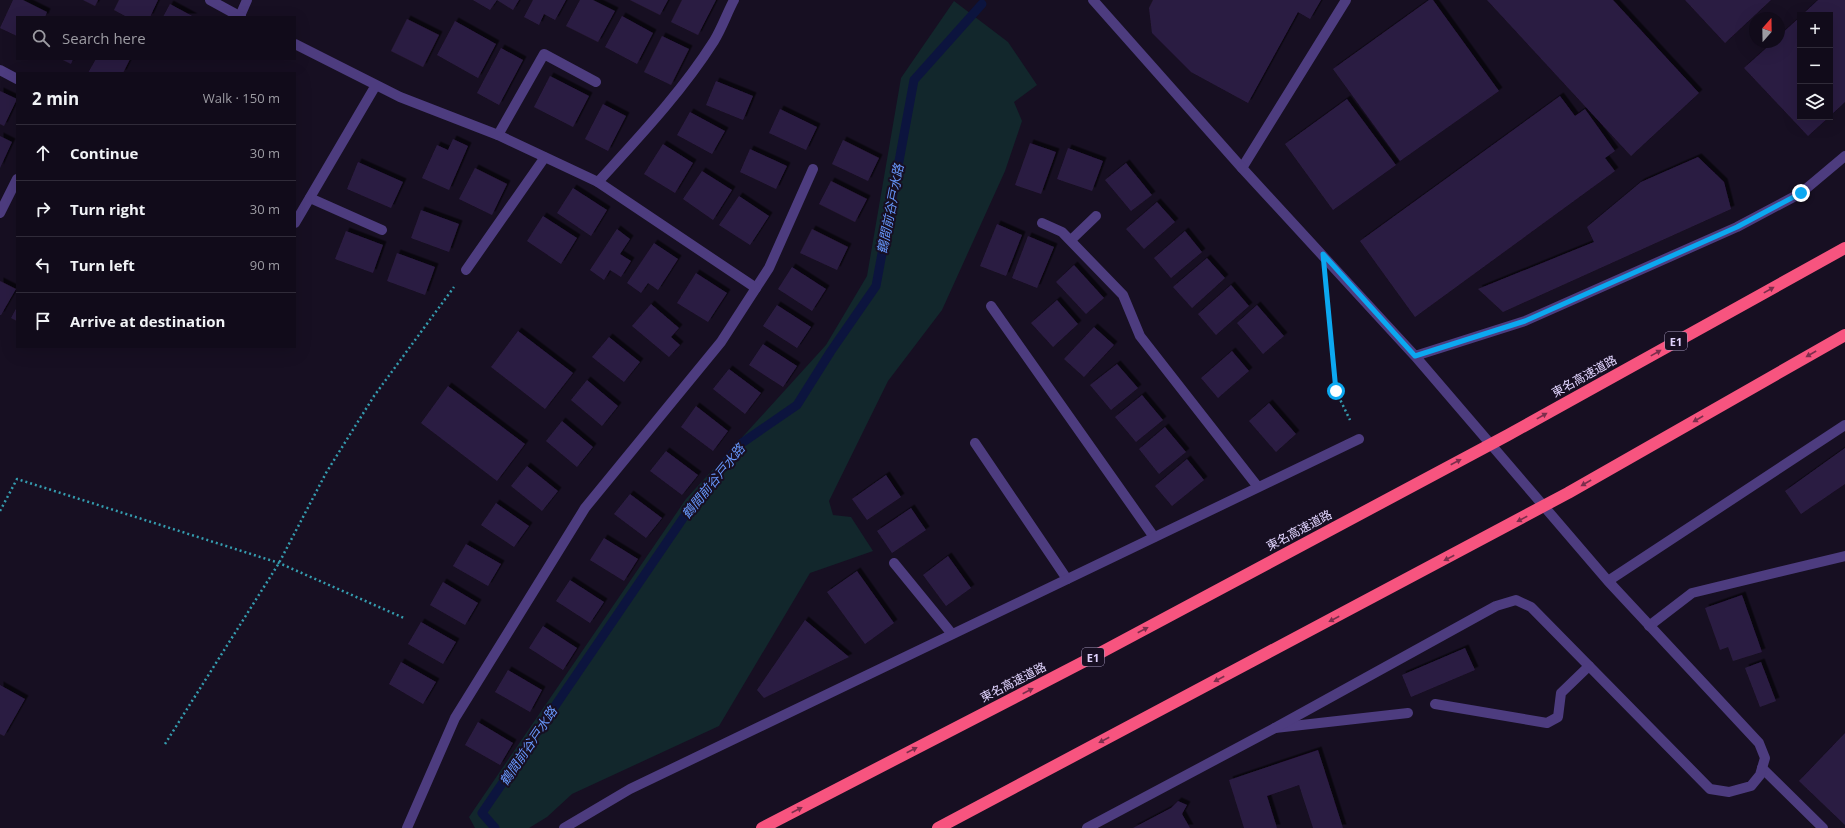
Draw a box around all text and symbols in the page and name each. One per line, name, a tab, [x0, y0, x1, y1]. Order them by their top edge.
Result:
north arrow	[1749, 12, 1785, 48]
map controls	[1797, 12, 1833, 120]
button: +	[1797, 12, 1833, 48]
search box	[16, 16, 296, 60]
icon: search	[30, 27, 52, 49]
text: Search here	[62, 28, 146, 48]
button: −	[1797, 48, 1833, 84]
button: layers	[1797, 84, 1833, 120]
text: 2 min	[32, 87, 79, 110]
text: Walk · 150 m	[203, 89, 280, 107]
icon: ahead	[32, 142, 54, 164]
text: Continue	[70, 143, 138, 163]
text: 30 m	[250, 144, 280, 162]
water label: 鶴間前谷戸水路	[872, 162, 908, 255]
route end	[1792, 184, 1810, 202]
icon: right	[32, 198, 54, 220]
text: Turn right	[70, 199, 145, 219]
text: 30 m	[250, 200, 280, 218]
icon: left	[32, 254, 54, 276]
text: Turn left	[70, 255, 135, 275]
text: 90 m	[250, 256, 280, 274]
one-way arrow	[1764, 286, 1775, 293]
icon: arrive	[32, 310, 54, 332]
text: Arrive at destination	[70, 311, 225, 331]
road number: E1	[1665, 332, 1687, 350]
one-way arrow	[1650, 349, 1662, 356]
street label: 東名高速道路	[1548, 351, 1620, 401]
one-way arrow	[1805, 351, 1817, 357]
route start	[1327, 382, 1345, 400]
one-way arrow	[1536, 412, 1548, 419]
one-way arrow	[1693, 415, 1704, 422]
water label: 鶴間前谷戸水路	[677, 439, 749, 522]
one-way arrow	[1450, 459, 1462, 466]
one-way arrow	[1580, 480, 1592, 487]
street label: 東名高速道路	[1263, 506, 1335, 554]
one-way arrow	[1516, 515, 1528, 522]
one-way arrow	[1443, 554, 1455, 561]
one-way arrow	[1328, 615, 1340, 622]
one-way arrow	[1137, 627, 1148, 633]
road number: E1	[1082, 648, 1104, 666]
street label: 東名高速道路	[977, 658, 1049, 706]
one-way arrow	[1213, 676, 1225, 683]
one-way arrow	[1022, 687, 1033, 694]
water label: 鶴間前谷戸水路	[495, 702, 561, 789]
one-way arrow	[1098, 737, 1110, 744]
one-way arrow	[906, 747, 918, 754]
one-way arrow	[791, 807, 802, 813]

